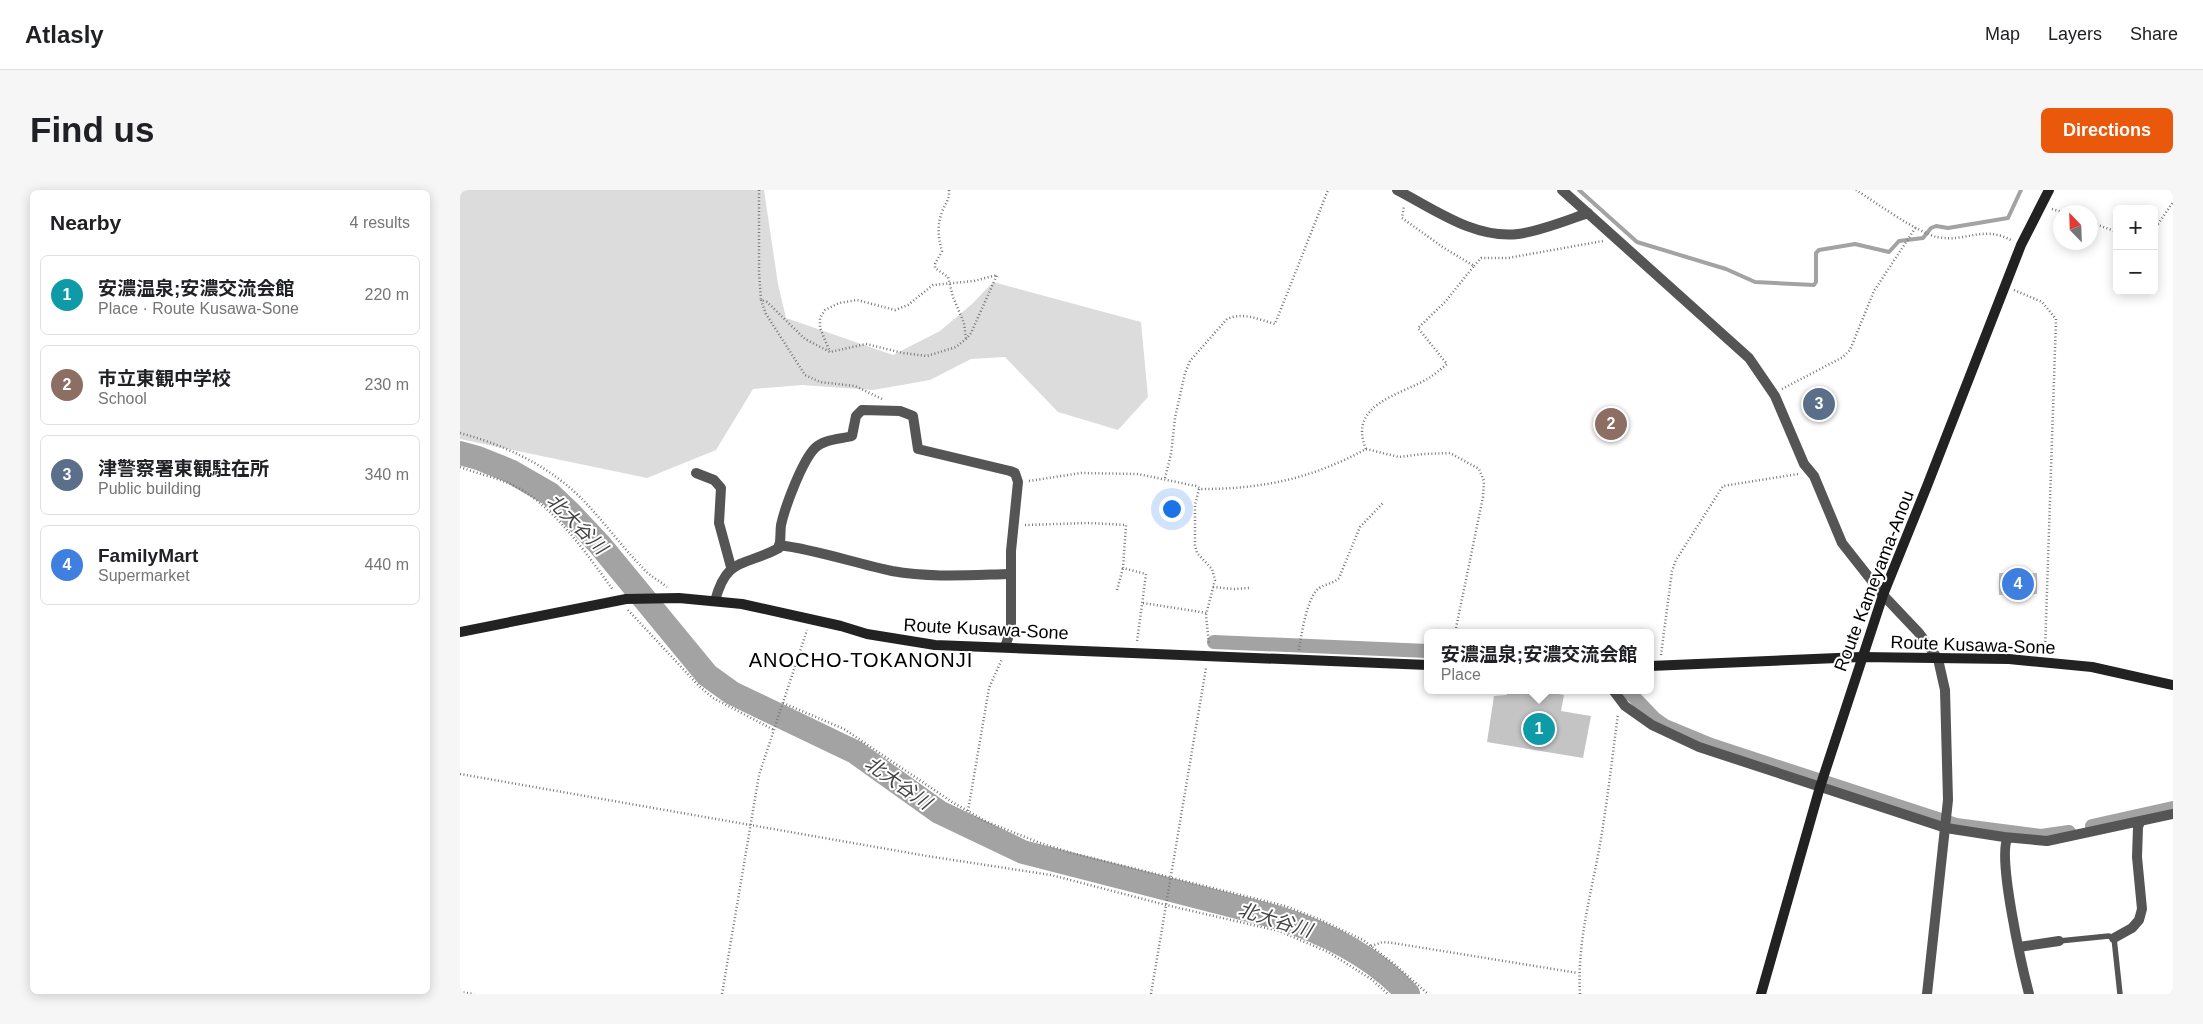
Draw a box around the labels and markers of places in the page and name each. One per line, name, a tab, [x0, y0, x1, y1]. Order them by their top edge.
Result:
pin: 3	[1803, 385, 1835, 423]
pin: 2	[1595, 405, 1627, 443]
pin: 4	[2002, 565, 2034, 603]
pin: 1	[1523, 710, 1555, 748]

